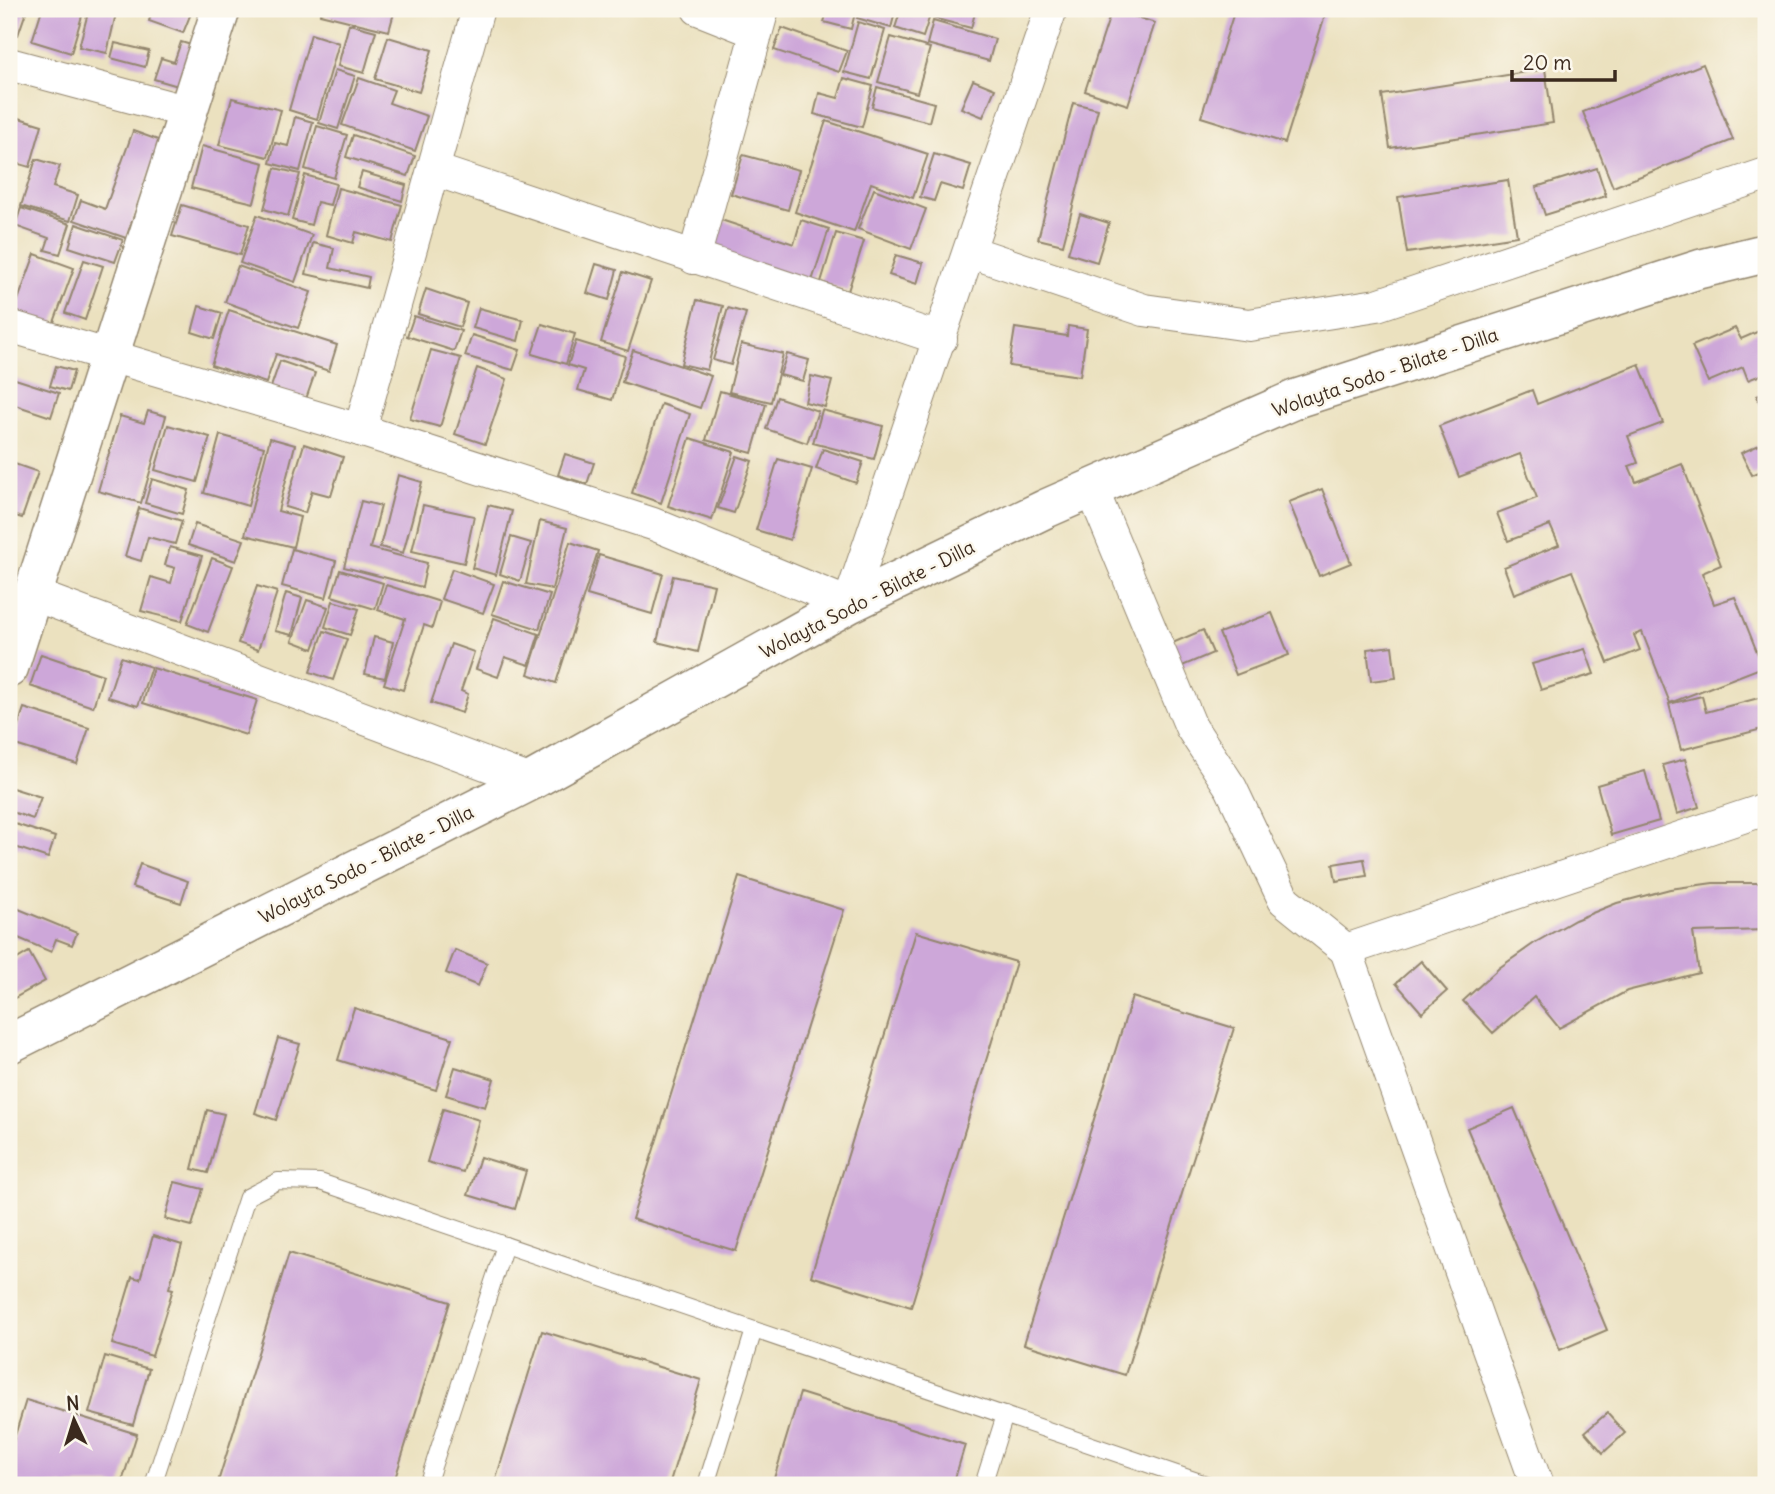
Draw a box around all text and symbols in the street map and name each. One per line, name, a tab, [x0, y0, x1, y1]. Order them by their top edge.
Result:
scale bar	[1512, 38, 1616, 82]
text: 20 m	[1523, 49, 1572, 76]
street label: Wolayta Sodo - Bilate - Dilla	[1269, 322, 1501, 422]
street label: Wolayta Sodo - Bilate - Dilla	[756, 534, 978, 664]
street label: Wolayta Sodo - Bilate - Dilla	[255, 799, 477, 929]
north arrow	[38, 1386, 108, 1456]
text: N	[65, 1391, 80, 1415]

